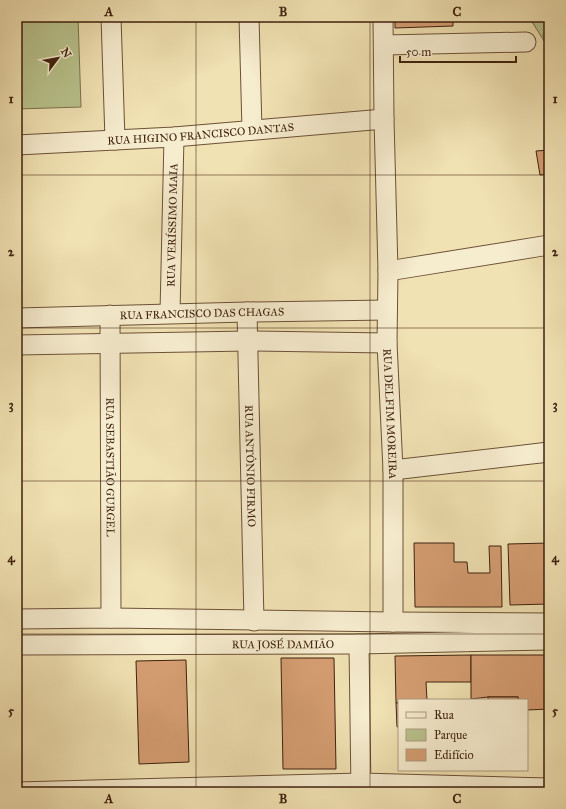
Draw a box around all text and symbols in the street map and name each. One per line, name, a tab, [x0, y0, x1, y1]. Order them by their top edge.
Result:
text: A	[104, 4, 114, 20]
text: B	[279, 4, 288, 20]
text: C	[453, 4, 462, 20]
north arrow	[38, 38, 78, 78]
scale bar	[400, 38, 516, 64]
text: 50 m	[406, 45, 431, 59]
text: N	[58, 46, 74, 61]
text: 1	[8, 91, 14, 107]
text: 1	[552, 91, 558, 107]
street label: RUA HIGINO FRANCISCO DANTAS	[107, 121, 295, 147]
street label: RUA VERÍSSIMO MAIA	[165, 162, 180, 287]
text: 2	[8, 244, 15, 260]
text: 2	[552, 244, 559, 260]
street label: RUA FRANCISCO DAS CHAGAS	[120, 305, 284, 322]
street label: RUA DELFIM MOREIRA	[380, 348, 399, 480]
text: 3	[8, 397, 14, 413]
street label: RUA SEBASTIÃO GURGEL	[103, 397, 117, 537]
text: 3	[552, 397, 558, 413]
street label: RUA ANTÔNIO FIRMO	[242, 405, 258, 527]
text: 4	[7, 550, 15, 566]
text: 4	[551, 550, 559, 566]
street label: RUA JOSÉ DAMIÃO	[232, 637, 334, 652]
legend	[398, 699, 528, 771]
text: 5	[8, 703, 15, 719]
text: 5	[552, 703, 559, 719]
text: Rua	[434, 708, 455, 722]
text: Parque	[434, 728, 467, 743]
text: Edifício	[434, 748, 474, 762]
text: A	[104, 791, 114, 807]
text: B	[279, 791, 288, 807]
text: C	[453, 791, 462, 807]

